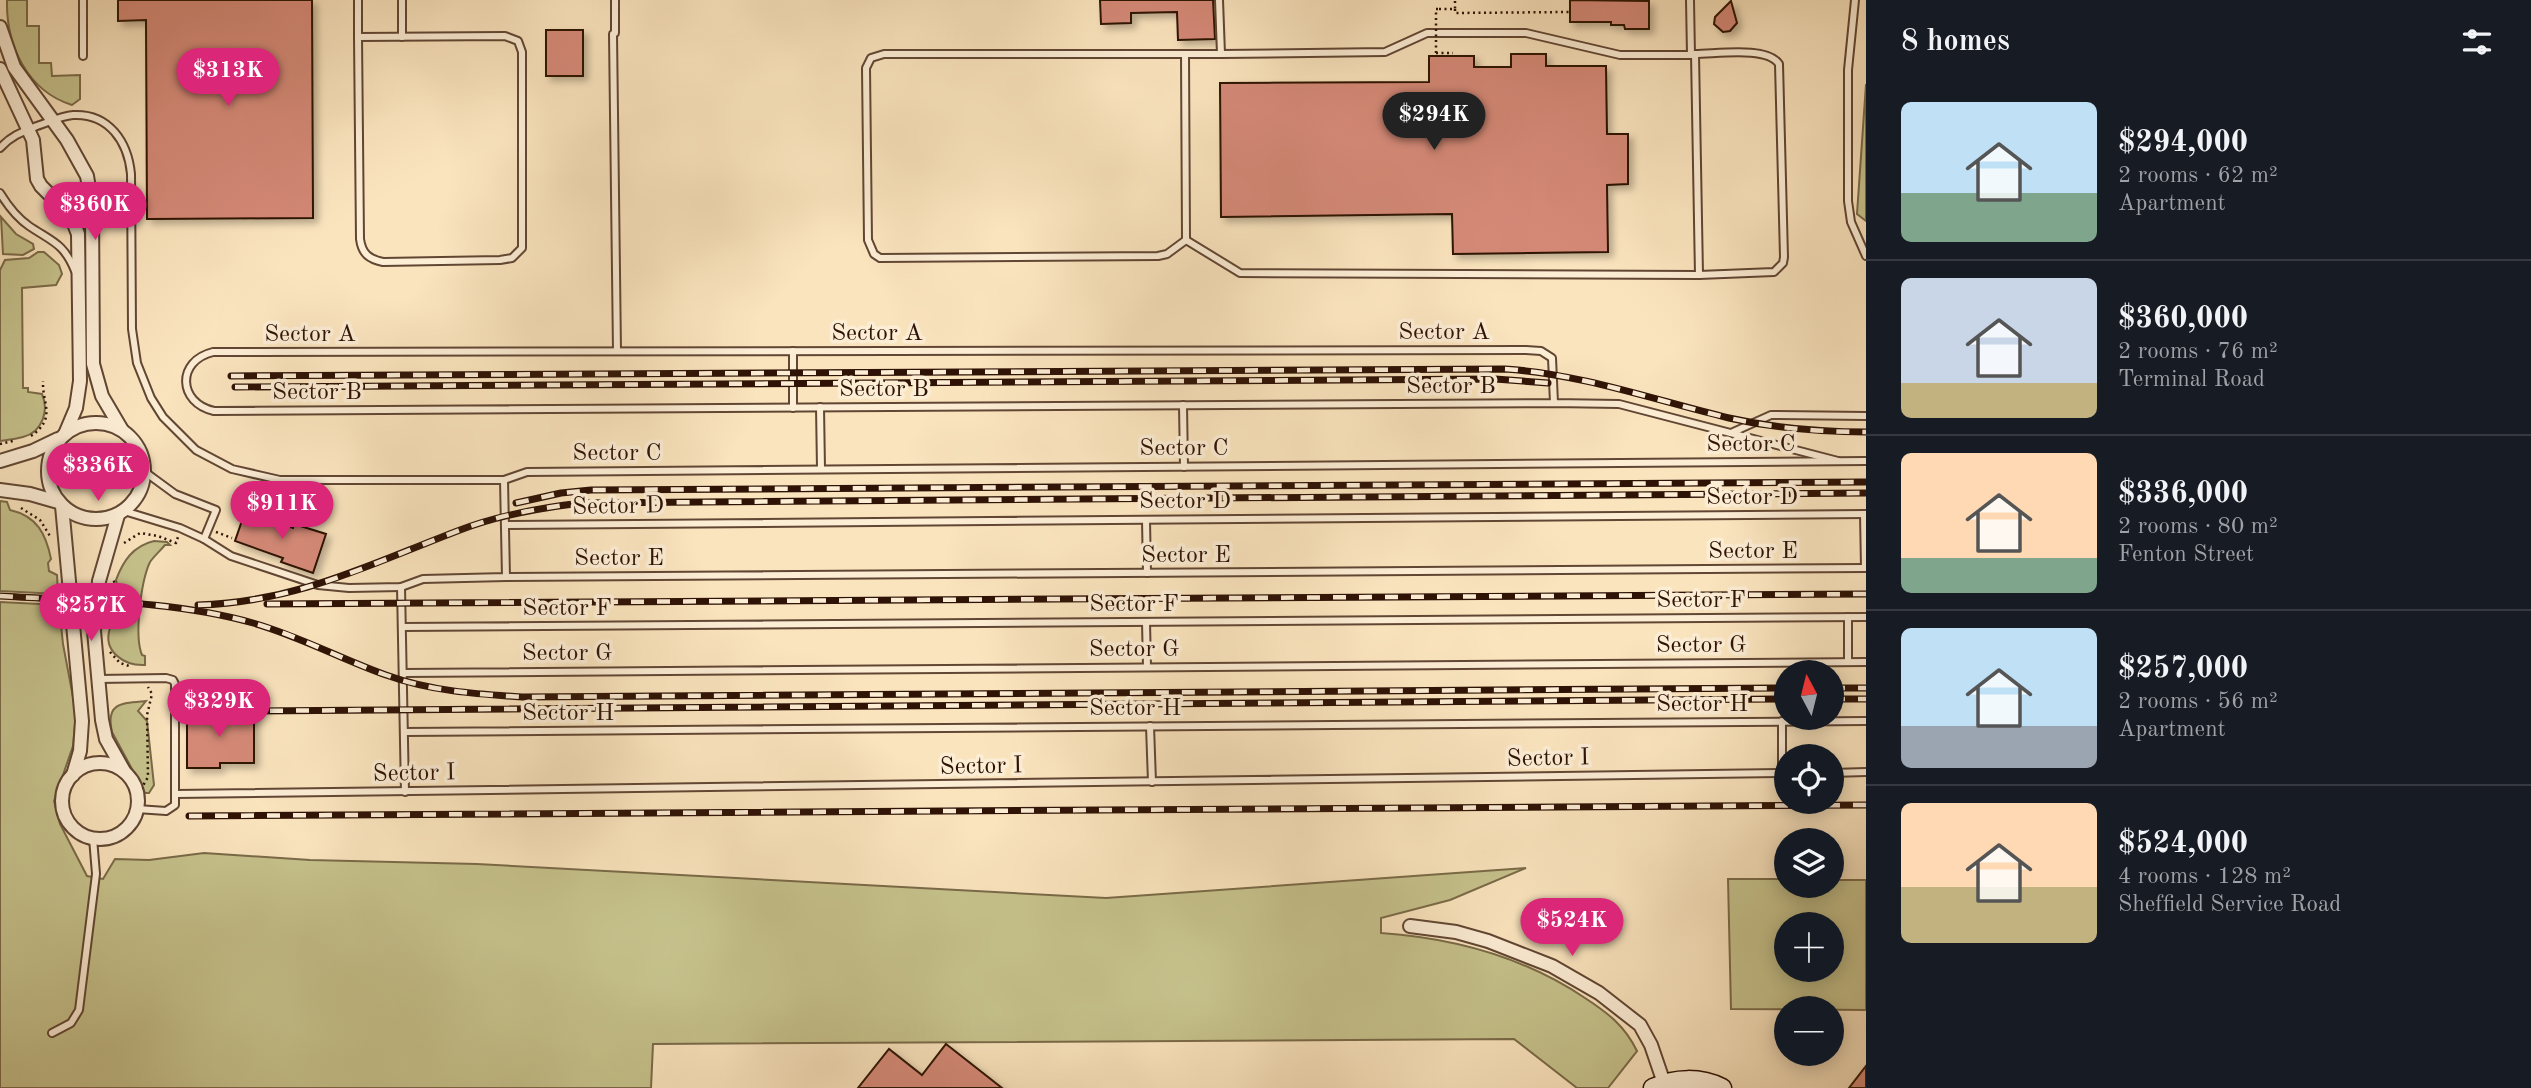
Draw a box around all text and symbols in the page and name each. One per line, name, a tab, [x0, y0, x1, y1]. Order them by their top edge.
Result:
icon: filters	[2458, 23, 2496, 61]
text: 8 homes	[1901, 27, 2010, 57]
pin: $313K	[179, 48, 277, 108]
text: $313K	[192, 59, 264, 82]
pin: $294K	[1385, 92, 1483, 152]
text: $294K	[1398, 103, 1470, 126]
text: $294,000	[2118, 128, 2248, 158]
icon: home	[1957, 130, 2041, 214]
text: 2 rooms · 62 m²	[2118, 164, 2278, 187]
pin: $360K	[46, 182, 144, 242]
text: Apartment	[2118, 192, 2226, 215]
text: $360K	[59, 193, 131, 216]
text: $360,000	[2118, 304, 2248, 334]
icon: home	[1957, 306, 2041, 390]
street label: Sector A	[1398, 321, 1490, 345]
street label: Sector A	[831, 322, 923, 346]
street label: Sector A	[264, 323, 356, 347]
text: 2 rooms · 76 m²	[2118, 340, 2278, 363]
text: Terminal Road	[2118, 368, 2265, 391]
street label: Sector B	[1406, 375, 1496, 399]
street label: Sector B	[839, 378, 929, 402]
street label: Sector B	[272, 381, 362, 405]
street label: Sector C	[1706, 433, 1796, 457]
street label: Sector C	[1139, 437, 1229, 461]
street label: Sector C	[572, 442, 662, 466]
pin: $336K	[49, 444, 147, 503]
text: $336K	[62, 454, 134, 477]
text: $336,000	[2118, 479, 2248, 509]
icon: home	[1957, 481, 2041, 565]
pin: $911K	[233, 482, 331, 541]
street label: Sector D	[1706, 486, 1798, 510]
street label: Sector D	[1139, 490, 1231, 514]
text: $911K	[246, 492, 318, 515]
street label: Sector D	[572, 494, 664, 520]
text: 2 rooms · 80 m²	[2118, 515, 2278, 538]
street label: Sector E	[1708, 540, 1798, 564]
text: Fenton Street	[2118, 543, 2254, 566]
street label: Sector E	[1141, 544, 1231, 568]
street label: Sector E	[574, 547, 664, 571]
pin: $257K	[42, 584, 140, 643]
street label: Sector F	[1656, 589, 1746, 613]
street label: Sector F	[1089, 593, 1179, 617]
text: $257K	[55, 594, 127, 617]
street label: Sector F	[522, 597, 612, 621]
street label: Sector G	[1656, 634, 1746, 658]
street label: Sector G	[1089, 638, 1179, 662]
street label: Sector G	[522, 642, 612, 666]
text: $257,000	[2118, 654, 2248, 684]
icon: home	[1957, 656, 2041, 740]
north arrow	[1774, 660, 1844, 730]
map controls	[1774, 660, 1844, 1066]
pin: $329K	[170, 680, 268, 739]
text: $329K	[183, 690, 255, 713]
text: 2 rooms · 56 m²	[2118, 690, 2278, 713]
street label: Sector H	[1656, 693, 1748, 717]
street label: Sector H	[1089, 697, 1181, 721]
street label: Sector H	[522, 702, 614, 726]
text: Apartment	[2118, 718, 2226, 741]
button: locate	[1774, 744, 1844, 814]
street label: Sector I	[1506, 746, 1590, 772]
street label: Sector I	[939, 754, 1023, 780]
street label: Sector I	[372, 761, 456, 787]
button: layers	[1774, 828, 1844, 898]
text: $524,000	[2118, 829, 2248, 859]
icon: home	[1957, 831, 2041, 915]
text: 4 rooms · 128 m²	[2118, 865, 2291, 888]
text: Sheffield Service Road	[2118, 893, 2341, 916]
pin: $524K	[1523, 898, 1621, 958]
text: $524K	[1536, 909, 1608, 932]
button: +	[1774, 912, 1844, 982]
button: −	[1774, 996, 1844, 1066]

